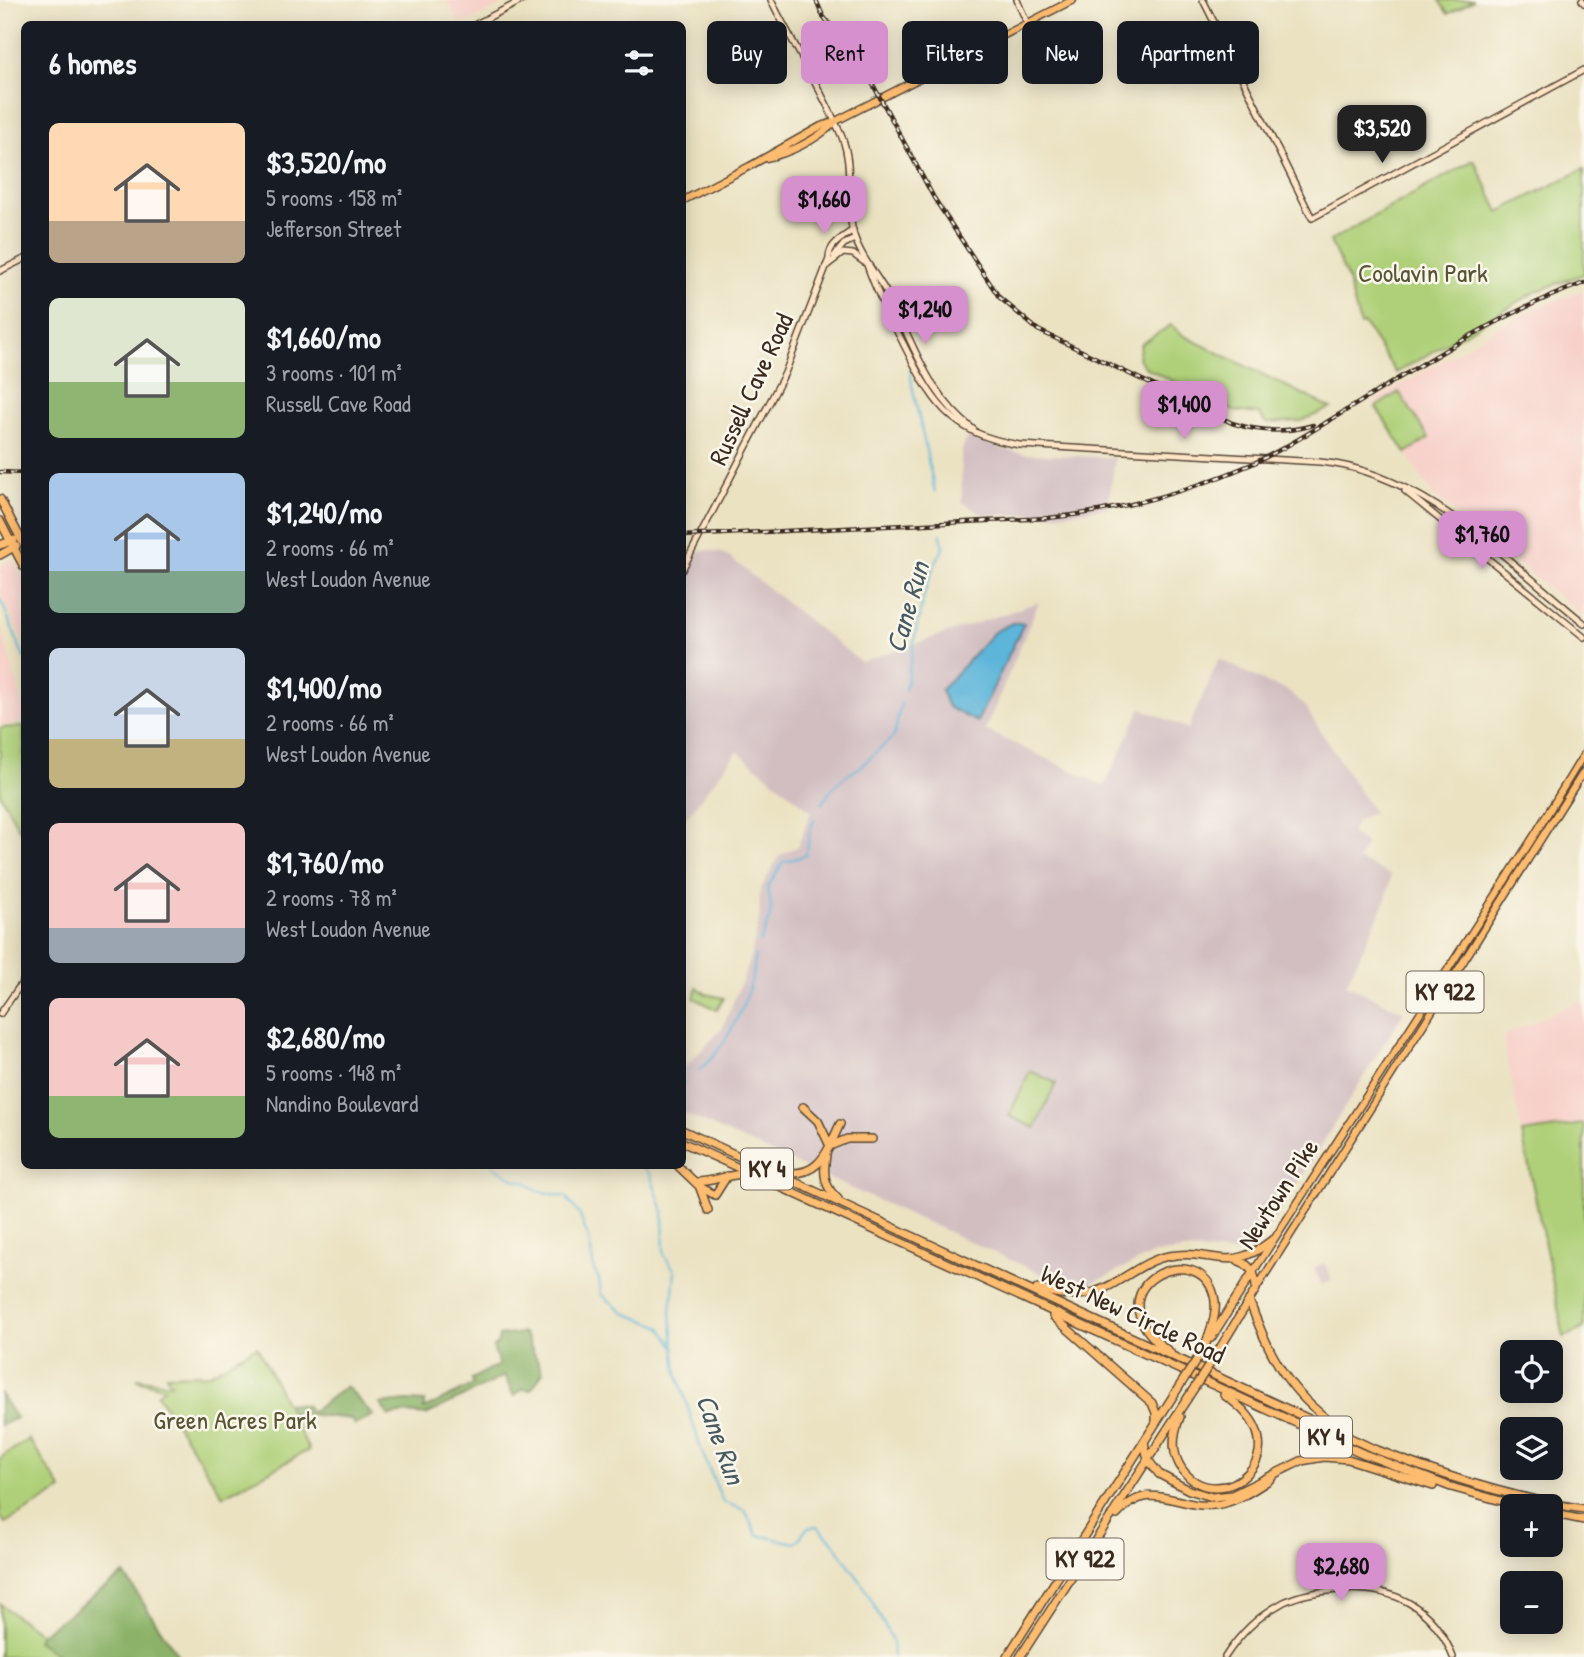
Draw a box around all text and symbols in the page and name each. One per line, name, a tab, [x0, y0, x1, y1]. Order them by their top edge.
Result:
chip: Buy	[707, 21, 787, 84]
chip: Rent	[801, 21, 888, 84]
chip: Filters	[902, 21, 1008, 84]
chip: New	[1022, 21, 1103, 84]
chip: Apartment	[1117, 21, 1259, 84]
text: 6 homes	[49, 43, 136, 83]
icon: filters	[620, 44, 658, 82]
pin: $3,520	[1325, 106, 1439, 165]
text: $3,520	[1353, 112, 1411, 143]
text: $3,520/mo	[266, 142, 386, 182]
icon: home	[105, 151, 189, 235]
pin: $1,660	[767, 176, 881, 236]
text: 5 rooms · 158 m²	[266, 182, 402, 213]
text: $1,660	[797, 183, 851, 214]
text: Jefferson Street	[266, 213, 401, 244]
park label: Coolavin Park	[1358, 255, 1488, 290]
pin: $1,240	[868, 286, 982, 346]
text: $1,240	[898, 293, 952, 324]
street label: Russell Cave Road	[700, 307, 801, 470]
text: $1,660/mo	[266, 317, 381, 357]
icon: home	[105, 326, 189, 410]
text: 3 rooms · 101 m²	[266, 357, 402, 388]
pin: $1,400	[1127, 382, 1241, 441]
text: Russell Cave Road	[266, 388, 411, 419]
text: $1,400	[1157, 388, 1211, 419]
text: $1,240/mo	[266, 492, 382, 532]
icon: home	[105, 501, 189, 585]
pin: $1,760	[1425, 512, 1539, 571]
text: $1,760	[1454, 518, 1510, 549]
text: 2 rooms · 66 m²	[266, 532, 394, 563]
water label: Cane Run	[876, 555, 939, 657]
text: West Loudon Avenue	[266, 563, 431, 594]
text: $1,400/mo	[266, 667, 381, 707]
icon: home	[105, 676, 189, 760]
text: 2 rooms · 66 m²	[266, 707, 394, 738]
text: West Loudon Avenue	[266, 738, 431, 769]
text: $1,760/mo	[266, 842, 384, 882]
icon: home	[105, 851, 189, 935]
text: 2 rooms · 78 m²	[266, 882, 397, 913]
text: West Loudon Avenue	[266, 913, 431, 944]
road number: KY 922	[1406, 972, 1484, 1012]
text: $2,680/mo	[266, 1017, 385, 1057]
icon: home	[105, 1026, 189, 1110]
text: 5 rooms · 148 m²	[266, 1057, 401, 1088]
text: Nandino Boulevard	[266, 1088, 418, 1119]
street label: Newtown Pike	[1229, 1132, 1326, 1256]
road number: KY 4	[741, 1148, 793, 1190]
street label: West New Circle Road	[1035, 1256, 1231, 1372]
map controls	[1500, 1340, 1563, 1634]
button: locate	[1500, 1340, 1563, 1403]
water label: Cane Run	[687, 1389, 756, 1491]
park label: Green Acres Park	[153, 1402, 317, 1437]
road number: KY 4	[1300, 1416, 1352, 1457]
button: layers	[1500, 1417, 1563, 1480]
button: +	[1500, 1494, 1563, 1557]
road number: KY 922	[1046, 1539, 1124, 1580]
pin: $2,680	[1284, 1544, 1398, 1603]
text: $2,680	[1313, 1550, 1369, 1581]
button: −	[1500, 1571, 1563, 1634]

